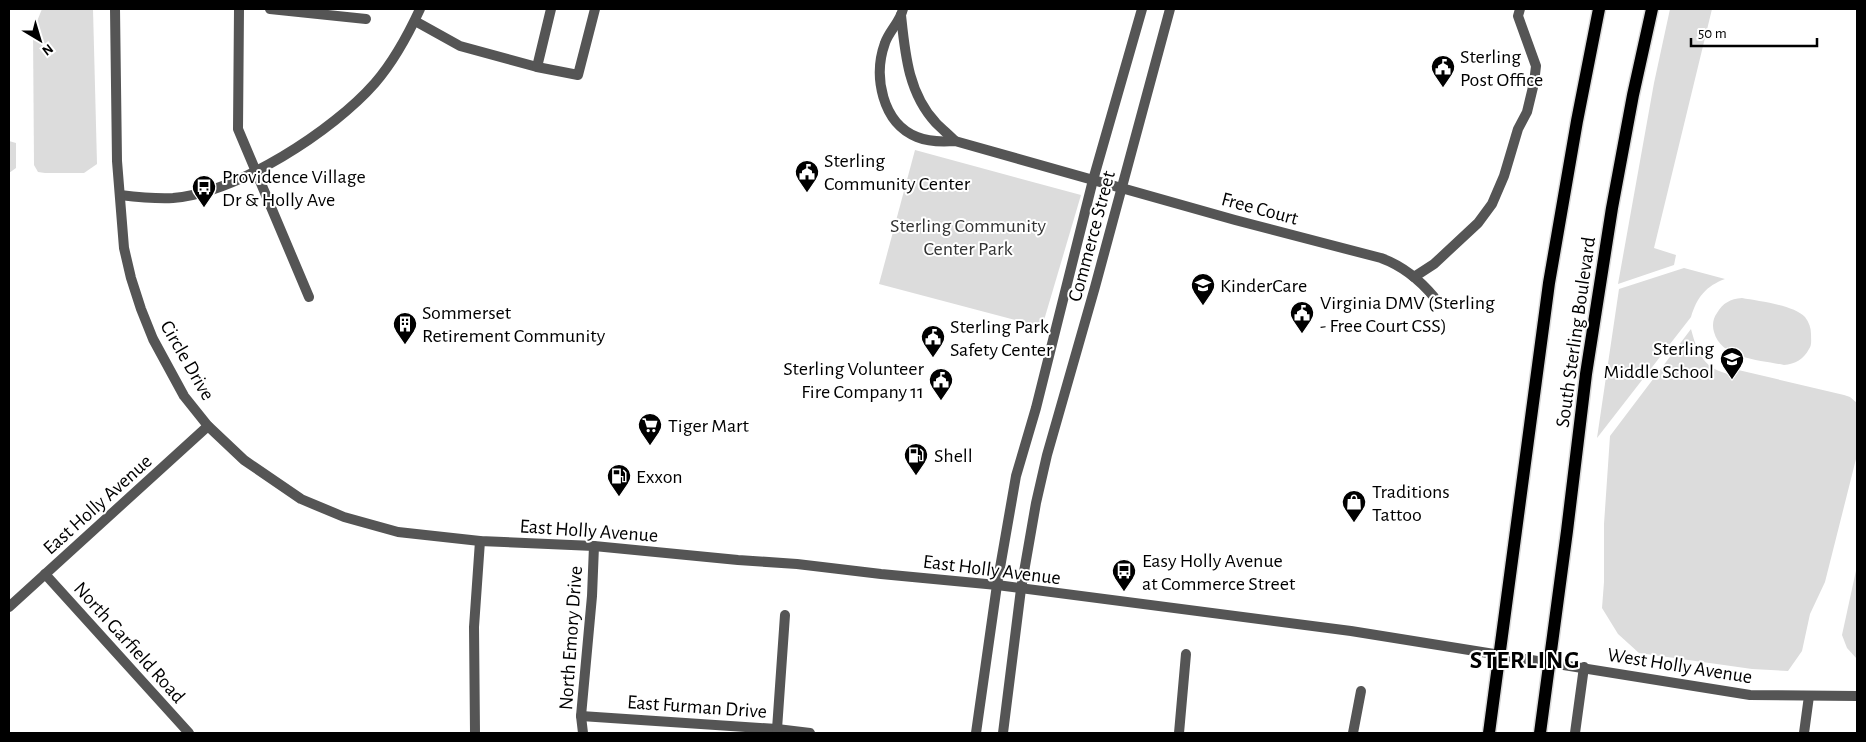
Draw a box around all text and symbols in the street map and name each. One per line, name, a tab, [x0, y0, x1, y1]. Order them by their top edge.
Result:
north arrow	[15, 15, 65, 65]
scale bar	[1691, 15, 1817, 47]
text: 50 m	[1698, 26, 1727, 41]
text: N	[39, 41, 56, 58]
place label: Sterling Post Office	[1460, 47, 1543, 90]
public building icon: Sterling Post Office	[1430, 54, 1456, 88]
place label: Sterling Community Center	[824, 151, 971, 194]
public building icon: Sterling Community Center	[794, 159, 820, 193]
place label: Providence Village Dr & Holly Ave	[222, 167, 366, 210]
street label: Commerce Street	[1065, 168, 1119, 304]
bus stop icon: Providence Village Dr & Holly Ave	[191, 174, 217, 208]
street label: Free Court	[1219, 189, 1301, 229]
park label: Sterling Community Center Park	[890, 216, 1046, 259]
street label: South Sterling Boulevard	[1553, 236, 1599, 429]
school or university icon: KinderCare	[1190, 272, 1216, 306]
place label: KinderCare	[1220, 276, 1307, 296]
place label: Virginia DMV (Sterling - Free Court CSS)	[1320, 293, 1495, 336]
public building icon: Virginia DMV (Sterling - Free Court CSS)	[1289, 300, 1315, 334]
place label: Sommerset Retirement Community	[422, 303, 606, 346]
building icon: Sommerset Retirement Community	[392, 311, 418, 345]
street label: Circle Drive	[156, 317, 218, 404]
place label: Sterling Park Safety Center	[950, 317, 1053, 360]
public building icon: Sterling Park Safety Center	[920, 324, 946, 358]
place label: Sterling Middle School	[1603, 339, 1714, 382]
school or university icon: Sterling Middle School	[1719, 346, 1745, 380]
place label: Sterling Volunteer Fire Company 11	[783, 359, 925, 402]
public building icon: Sterling Volunteer Fire Company 11	[928, 367, 954, 401]
supermarket icon: Tiger Mart	[637, 412, 663, 446]
place label: Tiger Mart	[668, 416, 749, 436]
fuel station icon: Shell	[903, 442, 929, 476]
place label: Shell	[934, 446, 973, 466]
street label: East Holly Avenue	[39, 451, 156, 559]
fuel station icon: Exxon	[606, 463, 632, 497]
place label: Exxon	[636, 467, 683, 487]
place label: Traditions Tattoo	[1372, 482, 1450, 525]
shop icon: Traditions Tattoo	[1341, 489, 1367, 523]
street label: East Holly Avenue	[519, 516, 659, 546]
place label: Easy Holly Avenue at Commerce Street	[1142, 551, 1296, 594]
street label: East Holly Avenue	[922, 552, 1062, 588]
bus stop icon: Easy Holly Avenue at Commerce Street	[1111, 558, 1137, 592]
street label: North Emory Drive	[556, 565, 586, 711]
street label: North Garfield Road	[70, 578, 189, 707]
street label: West Holly Avenue	[1606, 645, 1754, 687]
district label: STERLING	[1470, 648, 1580, 673]
street label: East Furman Drive	[626, 692, 767, 722]

